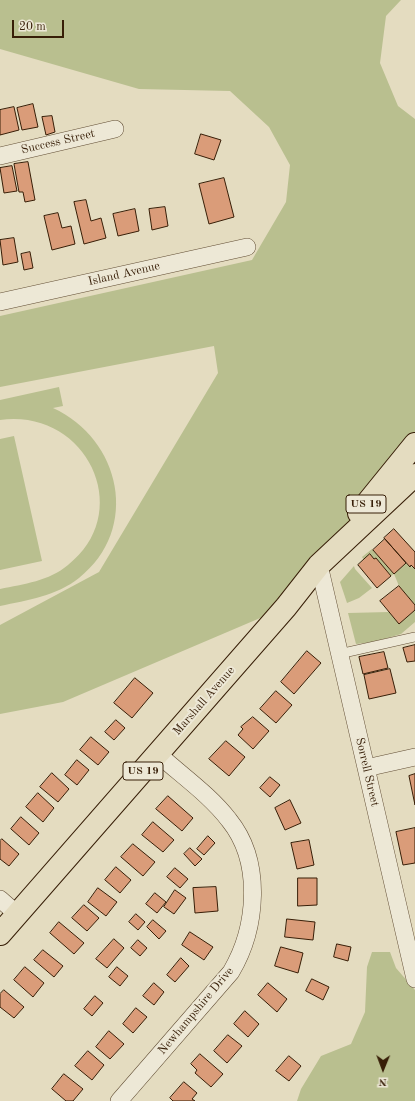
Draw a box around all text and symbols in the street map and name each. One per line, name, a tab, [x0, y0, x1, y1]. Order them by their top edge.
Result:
scale bar	[14, 12, 66, 38]
text: 20 m	[19, 21, 46, 33]
street label: Success Street	[20, 127, 96, 157]
street label: Island Avenue	[87, 259, 161, 289]
road number: US 19	[346, 495, 386, 513]
street label: Marshall Avenue	[170, 664, 238, 738]
street label: Sorrell Street	[352, 736, 382, 808]
road number: US 19	[123, 762, 163, 780]
street label: Newhampshire Drive	[155, 964, 237, 1058]
north arrow	[363, 1049, 403, 1089]
text: N	[378, 1076, 387, 1087]

